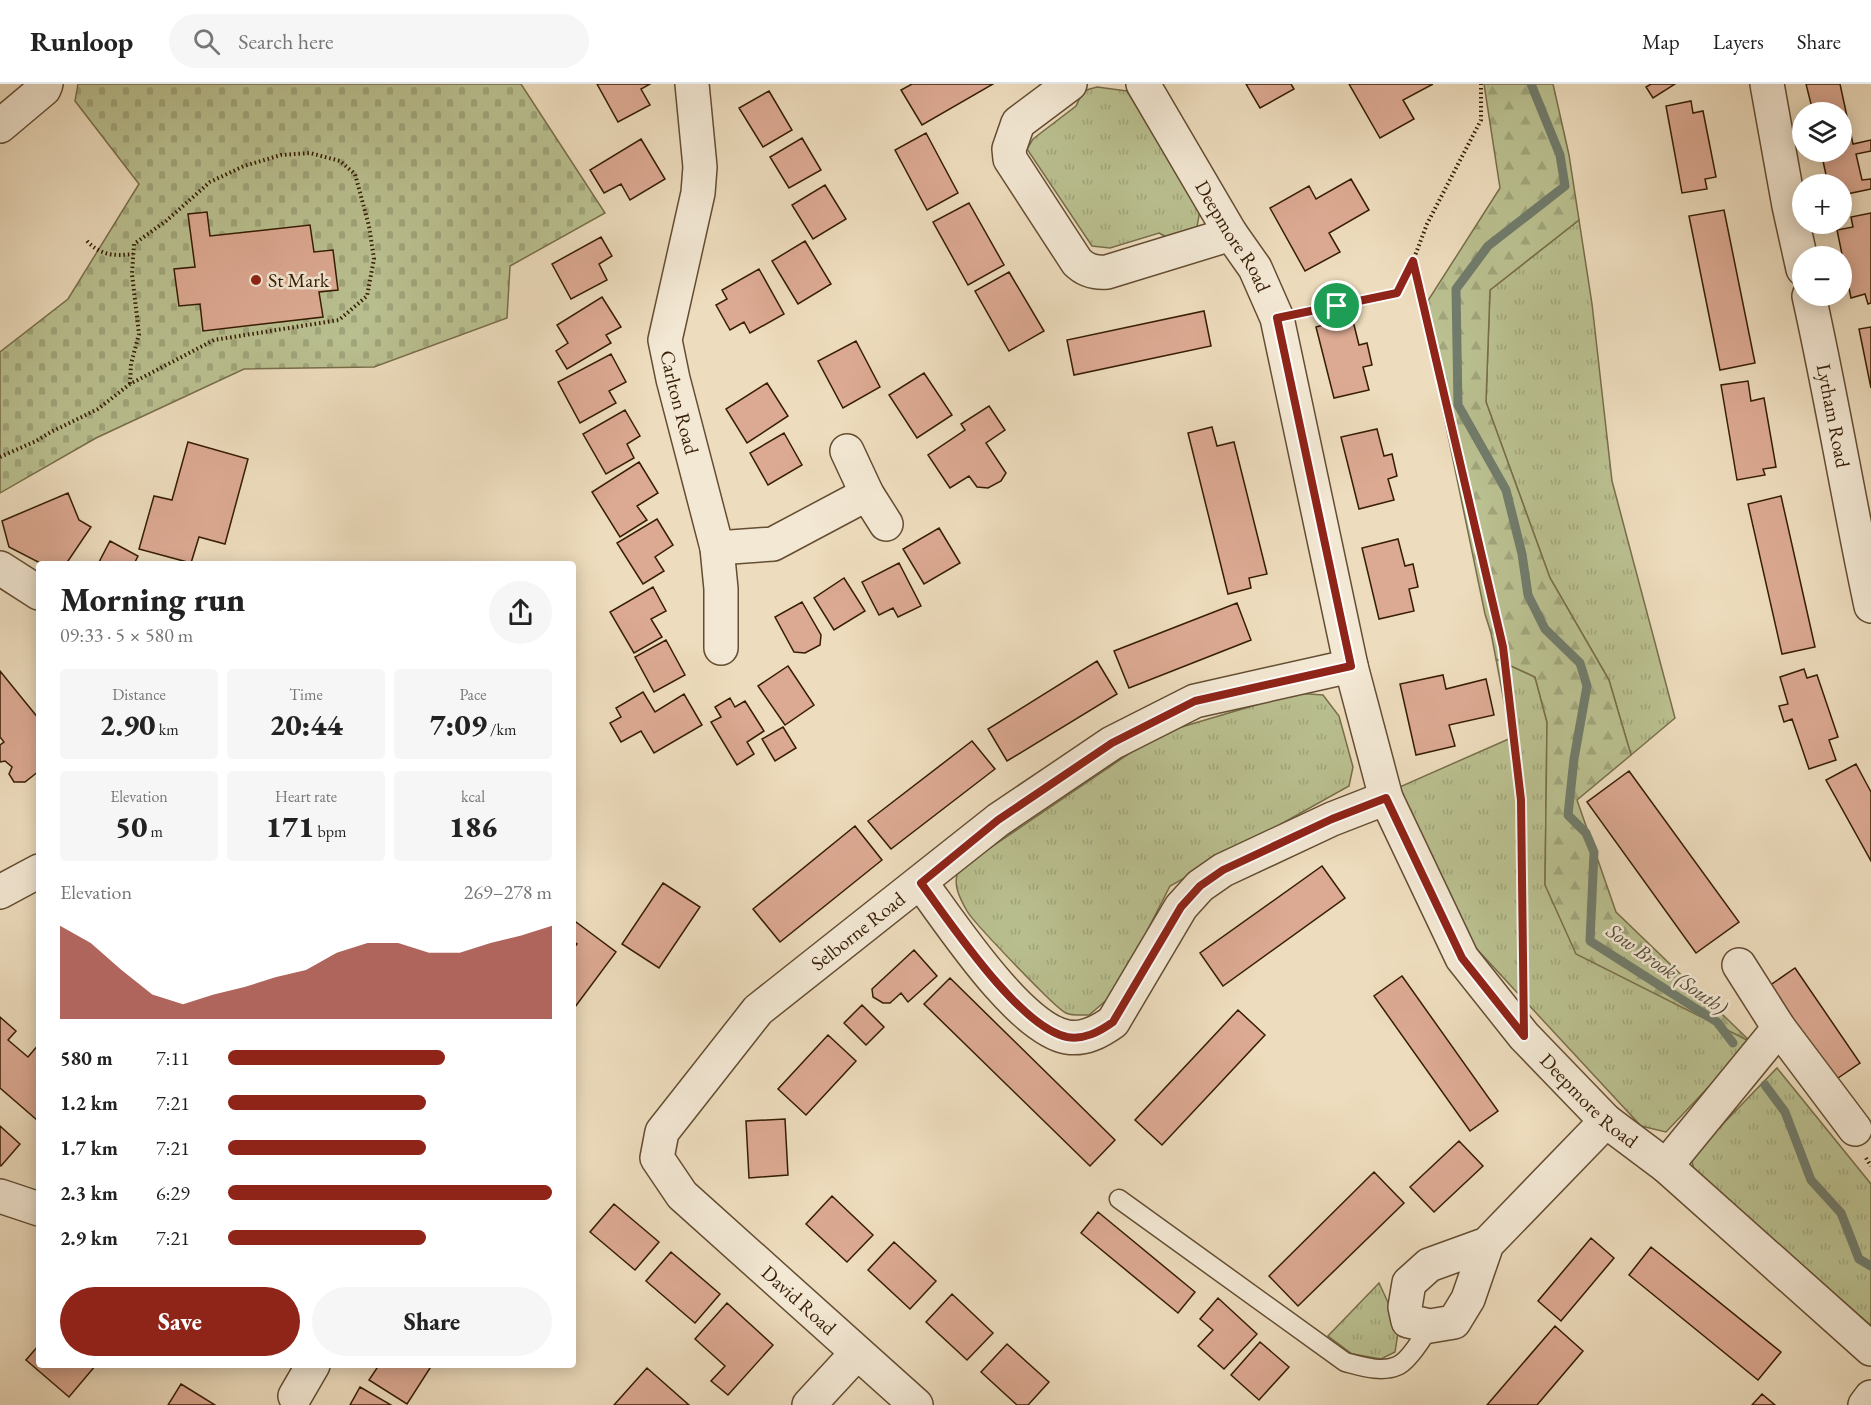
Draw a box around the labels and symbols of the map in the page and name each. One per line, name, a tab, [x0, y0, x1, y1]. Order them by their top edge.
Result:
street label: Deepmore Road	[1189, 175, 1277, 297]
place label: St Mark	[268, 267, 330, 293]
marker: St Mark	[249, 273, 263, 287]
pin	[1311, 280, 1362, 331]
street label: Carlton Road	[654, 348, 705, 458]
street label: Lytham Road	[1811, 361, 1856, 471]
street label: Selborne Road	[805, 885, 911, 976]
water label: Sow Brook (South)	[1601, 916, 1733, 1021]
street label: Deepmore Road	[1534, 1047, 1644, 1154]
street label: David Road	[756, 1259, 843, 1341]

